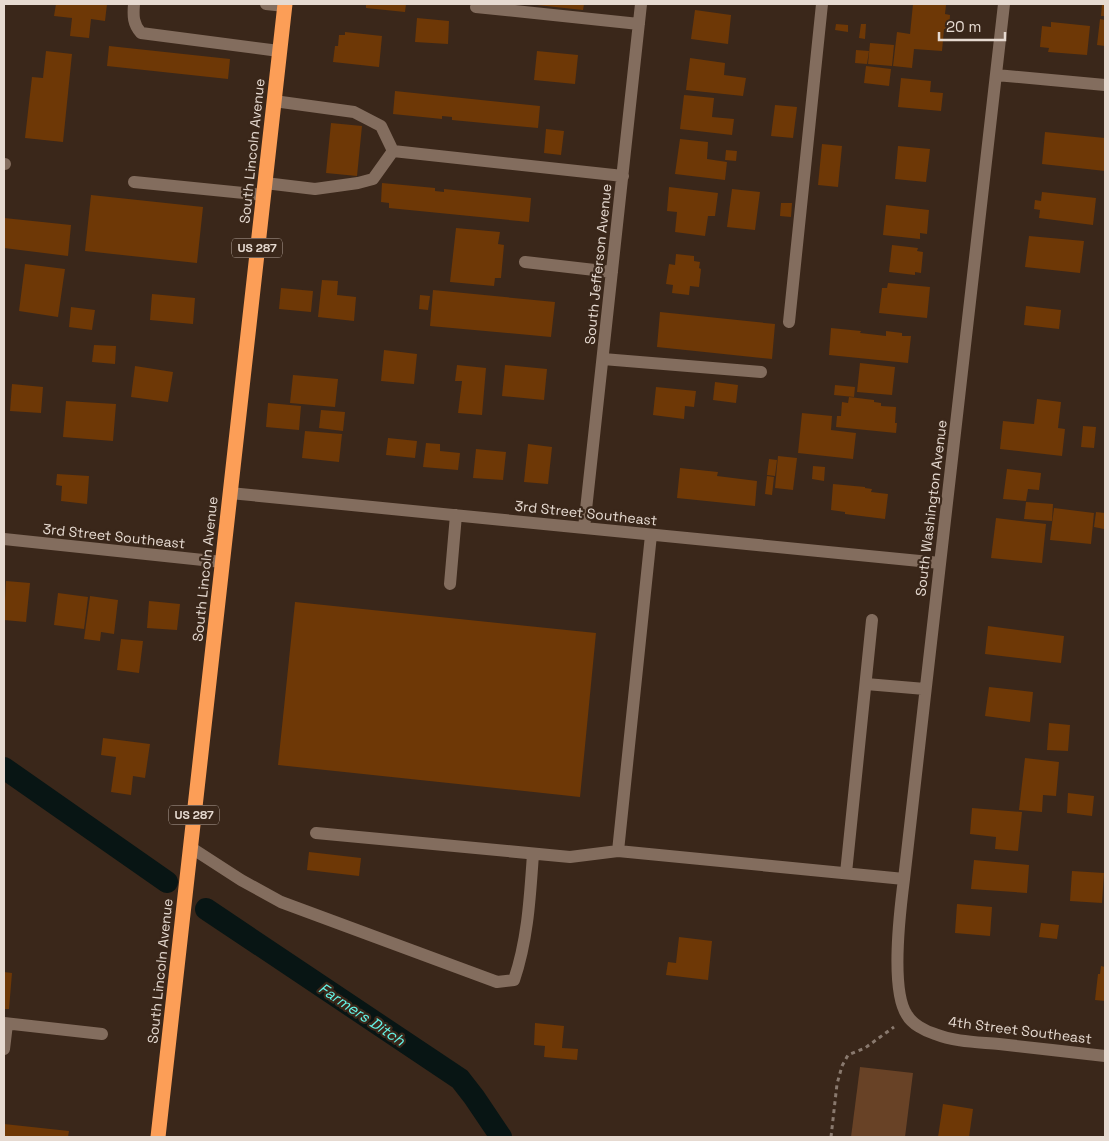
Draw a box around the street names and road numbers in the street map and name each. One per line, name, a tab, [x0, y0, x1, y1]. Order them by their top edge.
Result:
street label: South Lincoln Avenue	[235, 77, 269, 225]
street label: South Jefferson Avenue	[581, 183, 615, 345]
road number: US 287	[232, 238, 282, 258]
street label: South Washington Avenue	[911, 419, 951, 597]
street label: South Lincoln Avenue	[188, 495, 222, 643]
street label: 3rd Street Southeast	[514, 497, 658, 529]
street label: 3rd Street Southeast	[42, 520, 186, 552]
road number: US 287	[169, 806, 219, 824]
street label: South Lincoln Avenue	[143, 897, 177, 1045]
street label: 4th Street Southeast	[947, 1012, 1093, 1048]

